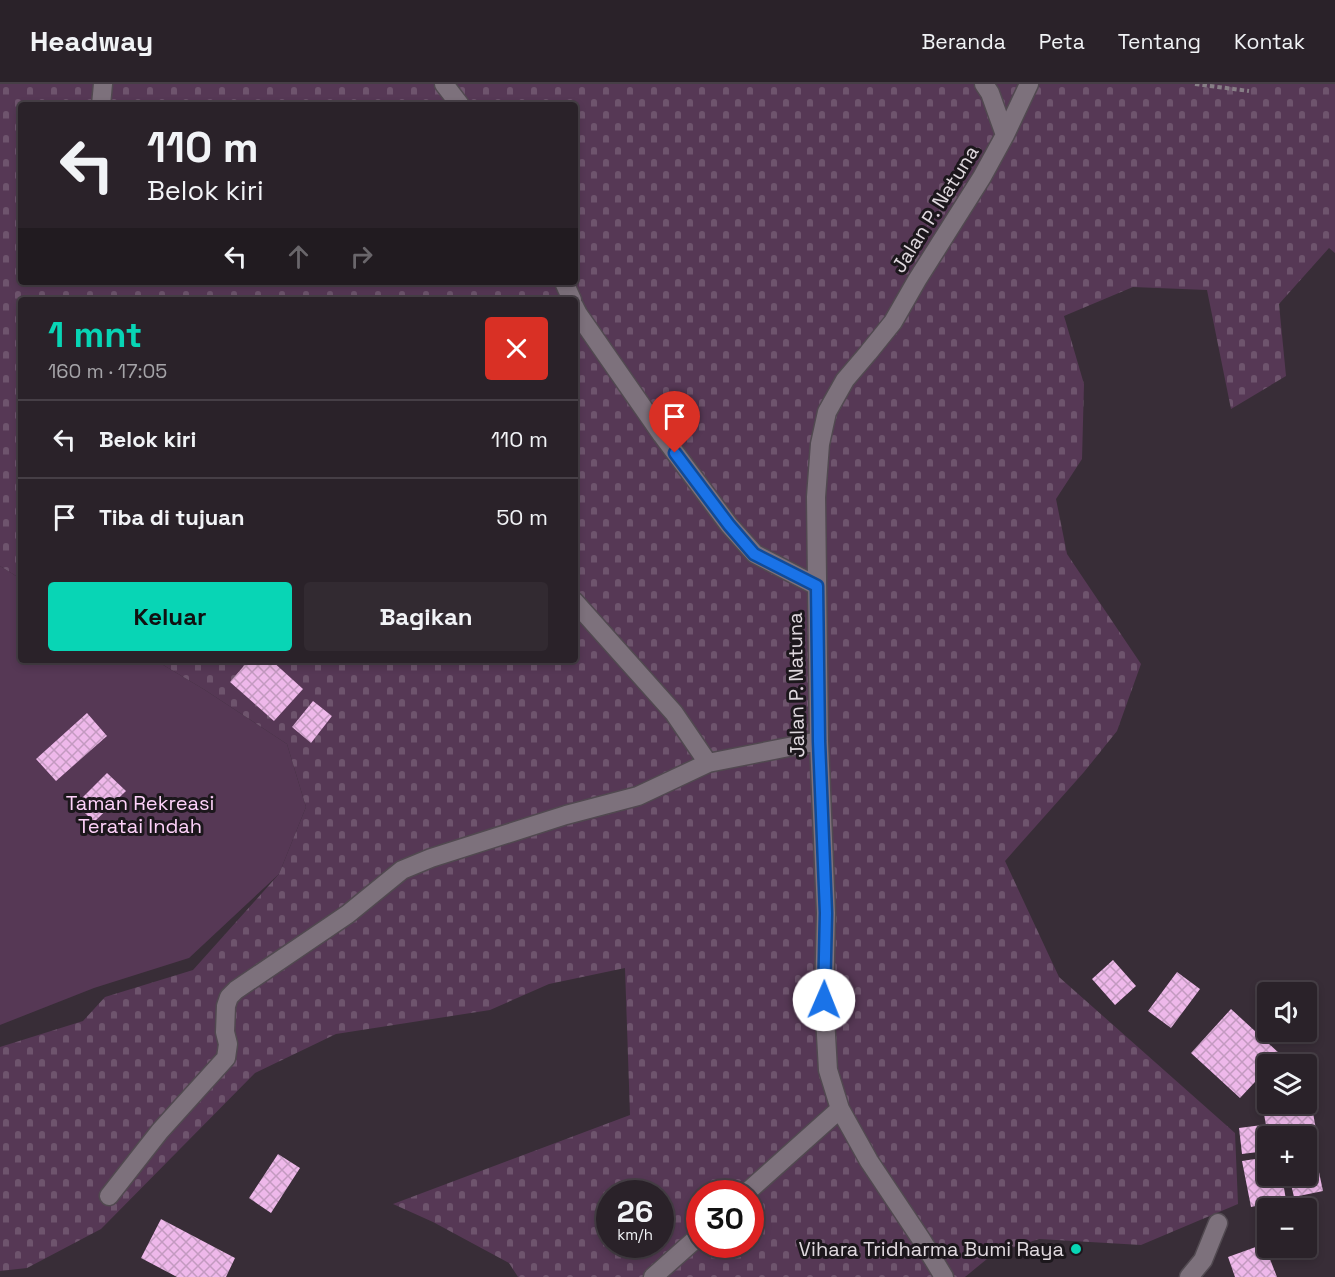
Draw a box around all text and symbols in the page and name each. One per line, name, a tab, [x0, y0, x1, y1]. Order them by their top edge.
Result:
text: Headway	[30, 23, 153, 59]
text: Beranda	[921, 28, 1006, 55]
text: Peta	[1039, 28, 1085, 55]
text: Tentang	[1118, 28, 1201, 55]
text: Kontak	[1234, 28, 1305, 55]
text: 110 m	[147, 121, 259, 174]
icon: left	[48, 126, 126, 204]
street label: Jalan P. Natuna	[885, 140, 985, 278]
text: Belok kiri	[147, 173, 264, 208]
icon: left	[219, 240, 252, 273]
icon: ahead	[282, 240, 315, 273]
icon: right	[345, 240, 378, 273]
text: 1 mnt	[48, 312, 142, 358]
button: close	[485, 317, 548, 380]
text: 160 m · 17:05	[48, 358, 167, 384]
pin	[649, 391, 700, 453]
icon: arrive	[658, 400, 691, 433]
icon: left	[48, 423, 81, 456]
text: Belok kiri	[99, 425, 196, 453]
text: 110 m	[491, 425, 548, 453]
icon: arrive	[48, 501, 81, 534]
text: Tiba di tujuan	[99, 503, 245, 531]
text: 50 m	[496, 503, 548, 531]
button: Keluar	[48, 582, 292, 651]
button: Bagikan	[304, 582, 548, 651]
street label: Jalan P. Natuna	[782, 612, 810, 758]
park label: Taman Rekreasi Teratai Indah	[66, 790, 214, 839]
position arrow	[792, 968, 856, 1032]
map controls	[1257, 982, 1317, 1258]
button: sound	[1257, 982, 1317, 1042]
button: layers	[1257, 1054, 1317, 1114]
button: +	[1257, 1126, 1317, 1186]
speed limit sign: 30	[686, 1180, 764, 1258]
text: 26	[617, 1192, 653, 1231]
button: −	[1257, 1198, 1317, 1258]
text: km/h	[617, 1225, 653, 1244]
place label: Vihara Tridharma Bumi Raya	[799, 1236, 1064, 1262]
marker: Vihara Tridharma Bumi Raya	[1069, 1242, 1083, 1256]

